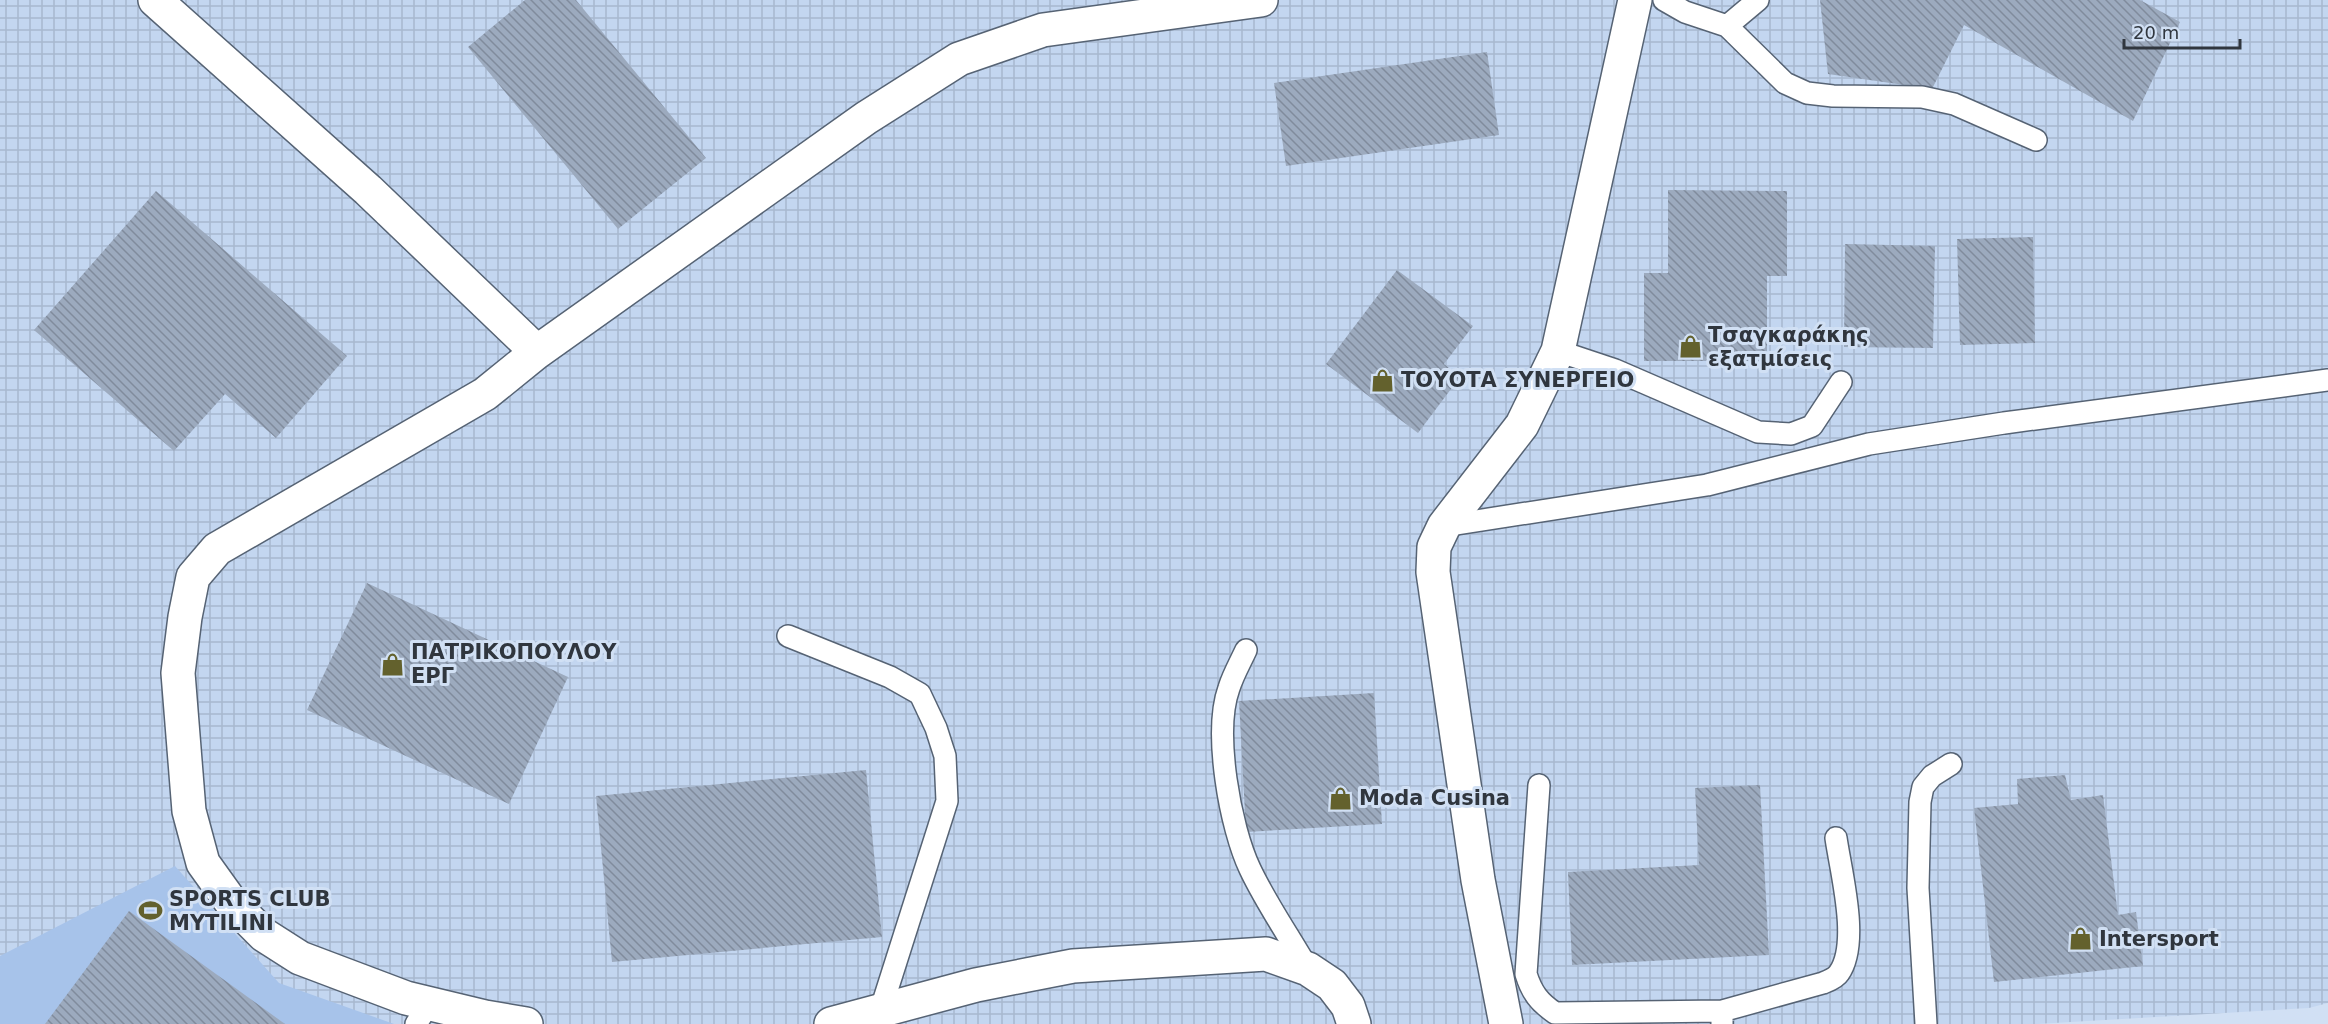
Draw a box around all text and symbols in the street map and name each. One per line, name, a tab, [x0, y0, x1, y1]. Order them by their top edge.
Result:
scale bar	[2124, 12, 2240, 50]
text: 20 m	[2133, 22, 2179, 43]
place label: Τσαγκαράκης εξατμίσεις	[1708, 323, 1869, 371]
shop icon: Τσαγκαράκης εξατμίσεις	[1677, 334, 1703, 360]
shop icon: ΤΟΥΟΤΑ ΣΥΝΕΡΓΕΙΟ	[1370, 367, 1396, 393]
place label: ΤΟΥΟΤΑ ΣΥΝΕΡΓΕΙΟ	[1401, 368, 1634, 392]
place label: ΠΑΤΡΙΚΟΠΟΥΛΟΥ ΕΡΓ	[411, 640, 617, 688]
shop icon: ΠΑΤΡΙΚΟΠΟΥΛΟΥ ΕΡΓ	[380, 651, 406, 677]
shop icon: Moda Cusina	[1328, 785, 1354, 811]
place label: Moda Cusina	[1359, 786, 1510, 810]
place label: SPORTS CLUB MYTILINI	[169, 887, 330, 935]
sports icon: SPORTS CLUB MYTILINI	[138, 898, 164, 924]
shop icon: Intersport	[2068, 926, 2094, 952]
place label: Intersport	[2099, 927, 2219, 951]

